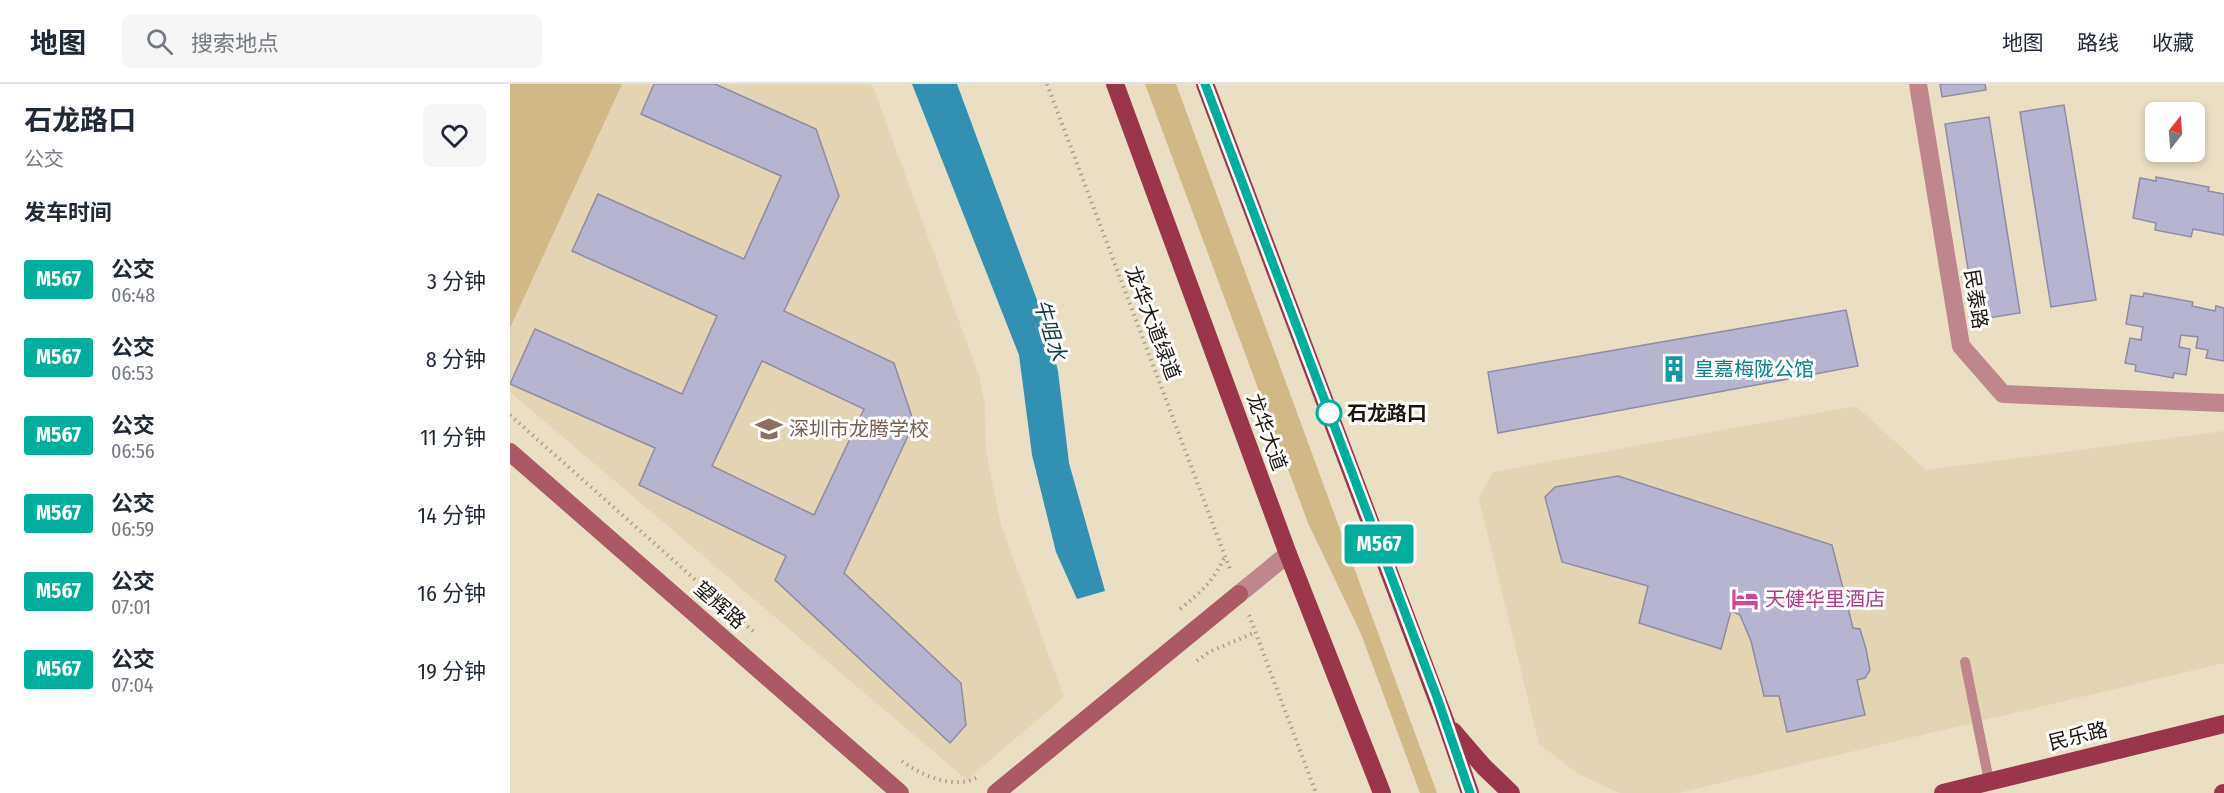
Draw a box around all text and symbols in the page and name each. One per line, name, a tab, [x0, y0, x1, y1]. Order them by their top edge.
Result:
search box	[122, 14, 542, 68]
icon: search	[143, 25, 176, 58]
text: 地图	[30, 27, 86, 60]
text: 搜索地点	[191, 30, 279, 57]
text: 地图	[2002, 30, 2044, 56]
text: 路线	[2077, 30, 2119, 56]
text: 收藏	[2152, 30, 2194, 56]
north arrow	[2145, 102, 2205, 162]
map controls	[2145, 102, 2205, 162]
text: 石龙路口	[24, 104, 136, 137]
button: heart	[423, 104, 486, 167]
text: 公交	[24, 147, 64, 171]
text: 发车时间	[24, 199, 112, 226]
text: 公交	[111, 256, 155, 283]
street label: 龙华大道绿道	[1120, 263, 1186, 383]
text: M567	[36, 266, 81, 292]
street label: 民泰路	[1959, 267, 1993, 331]
text: 3 分钟	[427, 268, 486, 295]
text: 06:48	[111, 283, 155, 307]
water label: 牛咀水	[1028, 296, 1072, 365]
text: 公交	[111, 334, 155, 361]
text: M567	[36, 344, 81, 370]
text: 8 分钟	[426, 346, 486, 373]
building icon: 皇嘉梅陇公馆	[1659, 354, 1689, 384]
place label: 皇嘉梅陇公馆	[1694, 357, 1814, 381]
text: 06:53	[111, 361, 154, 385]
street label: 龙华大道	[1242, 390, 1292, 474]
marker: 石龙路口	[1316, 400, 1342, 426]
place label: 石龙路口	[1347, 401, 1427, 425]
text: 公交	[111, 412, 155, 439]
school or university icon: 深圳市龙腾学校	[754, 414, 784, 444]
place label: 深圳市龙腾学校	[789, 417, 929, 441]
text: M567	[36, 422, 81, 448]
text: 11 分钟	[420, 424, 486, 451]
text: 06:56	[111, 439, 155, 463]
text: 公交	[111, 490, 155, 517]
text: M567	[36, 500, 81, 526]
text: 14 分钟	[418, 502, 486, 529]
text: 06:59	[111, 517, 154, 541]
line badge: M567	[1337, 524, 1421, 564]
text: M567	[1357, 531, 1401, 557]
text: 公交	[111, 568, 155, 595]
street label: 望辉路	[689, 576, 751, 634]
text: M567	[36, 578, 81, 604]
text: 16 分钟	[417, 580, 486, 607]
hotel icon: 天健华里酒店	[1730, 584, 1760, 614]
place label: 天健华里酒店	[1765, 587, 1885, 611]
text: 07:01	[111, 595, 151, 619]
text: 公交	[111, 646, 155, 673]
text: M567	[36, 656, 81, 682]
text: 19 分钟	[418, 658, 486, 685]
text: 07:04	[111, 673, 153, 697]
street label: 民乐路	[2046, 717, 2110, 755]

